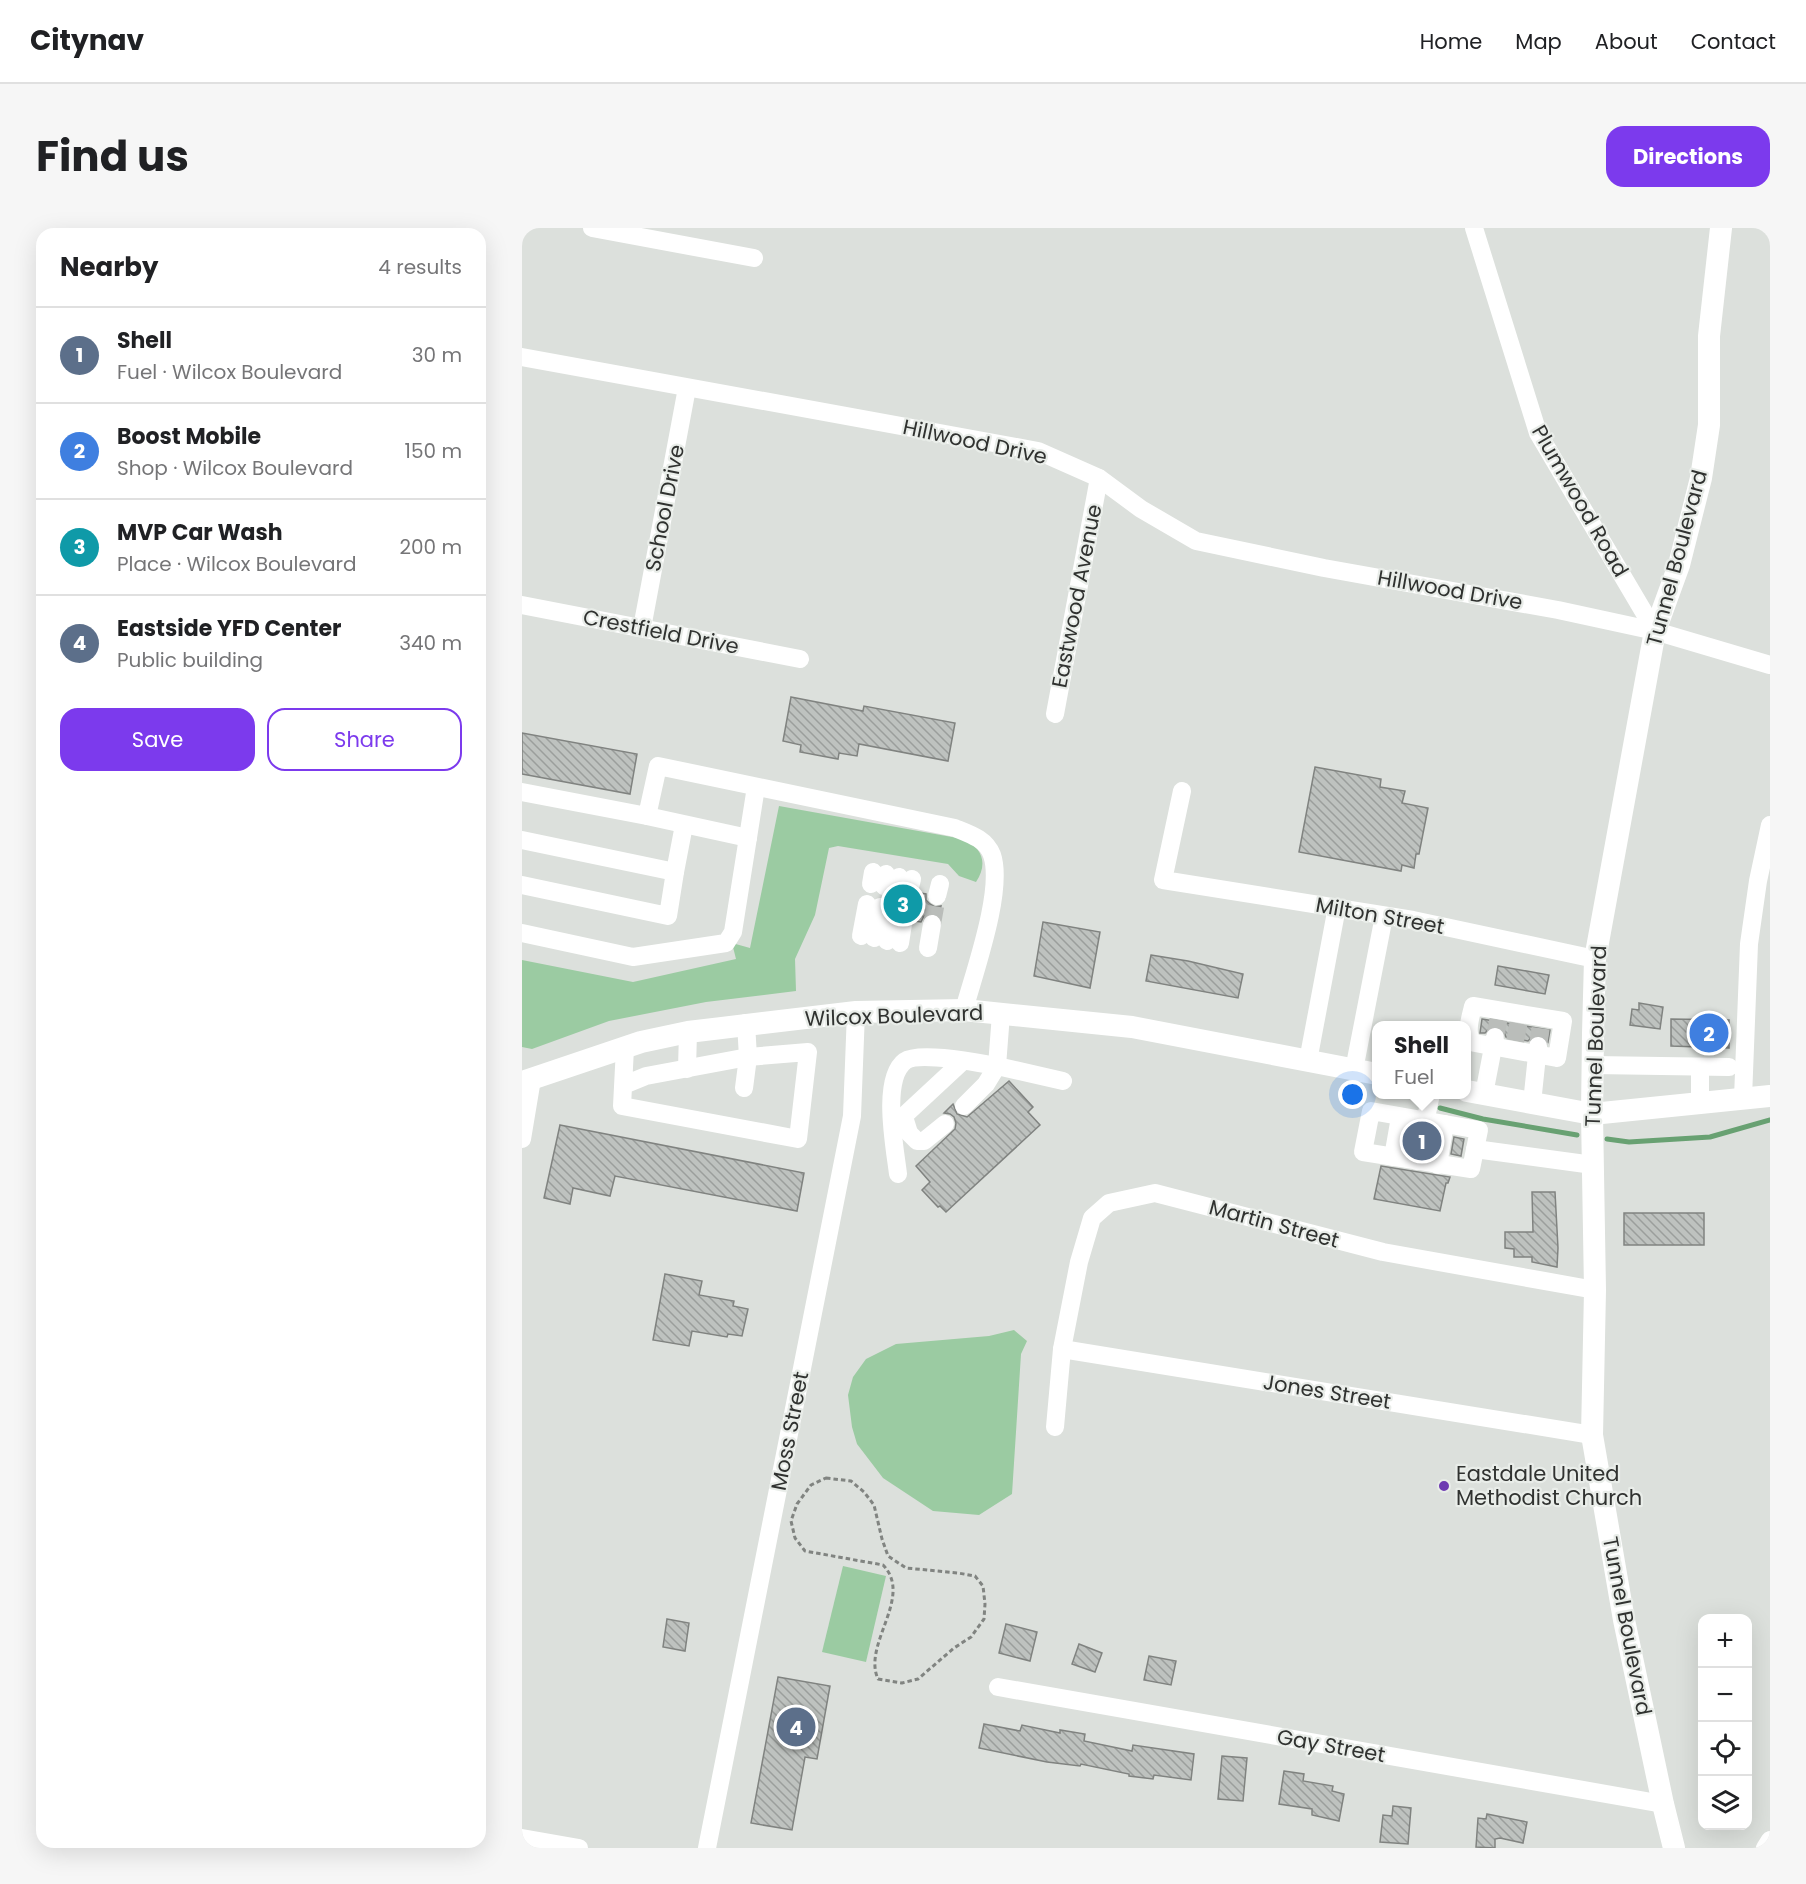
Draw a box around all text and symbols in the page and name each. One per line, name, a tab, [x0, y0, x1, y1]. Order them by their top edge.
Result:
text: Citynav	[30, 21, 144, 60]
text: Home	[1420, 27, 1482, 56]
text: Map	[1515, 27, 1562, 56]
text: About	[1595, 27, 1658, 56]
text: Contact	[1691, 27, 1776, 56]
button: Directions	[1606, 126, 1770, 187]
text: Find us	[36, 127, 189, 186]
text: Nearby	[60, 249, 158, 285]
text: 4 results	[378, 253, 462, 281]
text: Shell	[117, 325, 172, 356]
text: 1	[76, 341, 83, 369]
text: 30 m	[412, 341, 462, 369]
text: Fuel · Wilcox Boulevard	[117, 358, 342, 386]
street label: Hillwood Drive	[900, 412, 1050, 471]
street label: Plumwood Road	[1525, 419, 1636, 582]
text: Boost Mobile	[117, 421, 261, 452]
text: 2	[74, 437, 85, 465]
text: 150 m	[405, 437, 462, 465]
street label: School Drive	[638, 442, 691, 574]
text: Shop · Wilcox Boulevard	[117, 454, 353, 482]
street label: Tunnel Boulevard	[1639, 466, 1714, 649]
street label: Eastwood Avenue	[1044, 502, 1109, 690]
text: MVP Car Wash	[117, 517, 283, 548]
text: 3	[73, 533, 86, 561]
text: 200 m	[399, 533, 462, 561]
text: Place · Wilcox Boulevard	[117, 550, 357, 578]
street label: Hillwood Drive	[1375, 563, 1525, 617]
street label: Crestfield Drive	[581, 602, 742, 661]
text: Eastside YFD Center	[117, 613, 341, 644]
text: 4	[73, 629, 86, 657]
text: 340 m	[399, 629, 462, 657]
text: Public building	[117, 646, 263, 674]
button: Save	[60, 708, 255, 771]
button: Share	[267, 708, 462, 771]
pin: 3	[884, 882, 922, 926]
street label: Milton Street	[1314, 890, 1447, 941]
street label: Tunnel Boulevard	[1578, 945, 1613, 1127]
street label: Wilcox Boulevard	[804, 998, 984, 1033]
pin: 2	[1690, 1010, 1728, 1056]
popup	[1372, 1021, 1471, 1099]
text: Shell	[1394, 1030, 1449, 1061]
text: Fuel	[1394, 1063, 1434, 1091]
your location	[1338, 1080, 1367, 1109]
pin: 1	[1402, 1118, 1442, 1164]
street label: Martin Street	[1206, 1192, 1342, 1255]
street label: Jones Street	[1261, 1367, 1393, 1416]
street label: Moss Street	[764, 1369, 815, 1493]
place label: Eastdale United Methodist Church	[1456, 1459, 1642, 1512]
marker: Eastdale United Methodist Church	[1437, 1479, 1451, 1493]
street label: Tunnel Boulevard	[1596, 1534, 1659, 1718]
map controls	[1698, 1614, 1752, 1830]
button: +	[1698, 1614, 1752, 1668]
button: −	[1698, 1668, 1752, 1722]
pin: 4	[776, 1704, 816, 1750]
street label: Gay Street	[1275, 1722, 1387, 1769]
button: locate	[1698, 1722, 1752, 1776]
button: layers	[1698, 1776, 1752, 1830]

